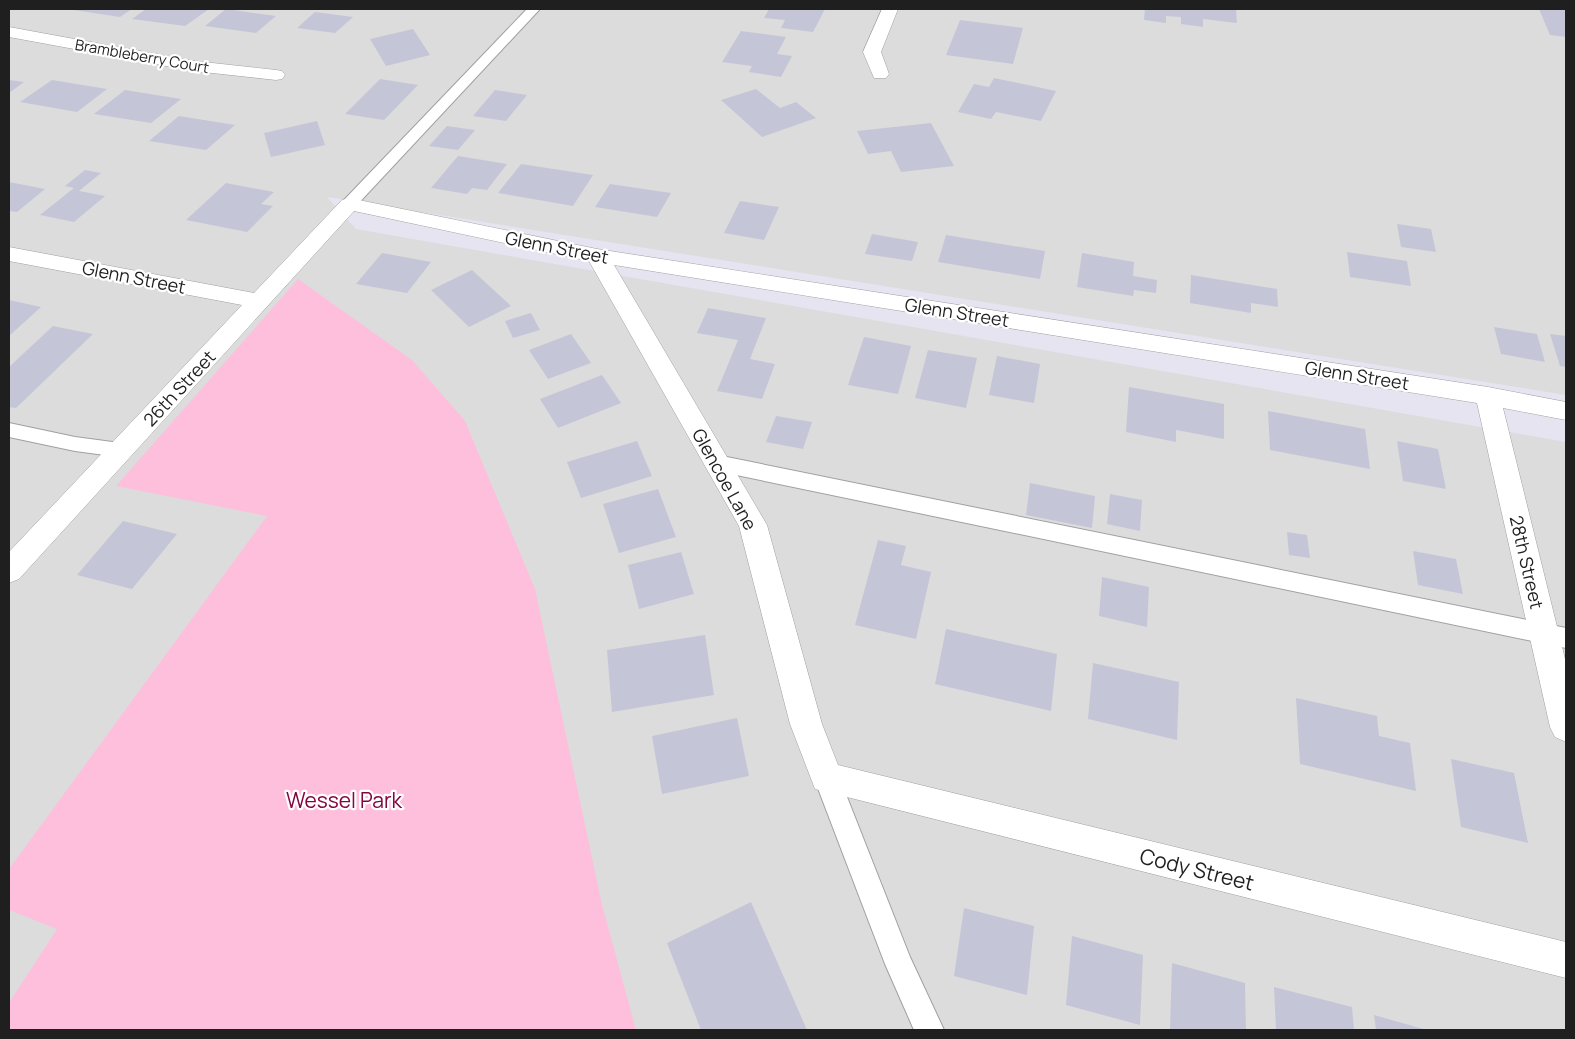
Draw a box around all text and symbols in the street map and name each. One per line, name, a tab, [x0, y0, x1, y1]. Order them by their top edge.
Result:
street label: Brambleberry Court	[73, 34, 211, 78]
street label: Glenn Street	[503, 225, 611, 269]
street label: Glenn Street	[80, 255, 188, 299]
street label: Glenn Street	[903, 292, 1011, 332]
street label: 26th Street	[138, 345, 220, 431]
street label: Glenn Street	[1303, 355, 1411, 395]
street label: Glencoe Lane	[687, 424, 763, 534]
street label: 28th Street	[1505, 513, 1549, 611]
park label: Wessel Park	[286, 786, 403, 814]
street label: Cody Street	[1137, 841, 1257, 897]

